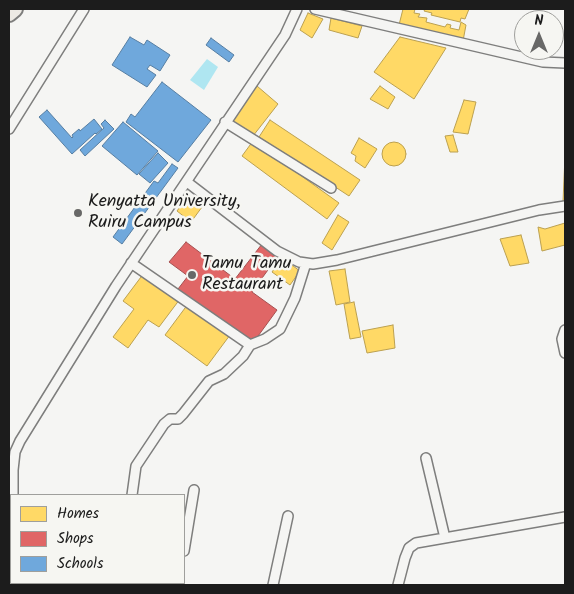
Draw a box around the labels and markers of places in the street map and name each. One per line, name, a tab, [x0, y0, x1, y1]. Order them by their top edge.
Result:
place label: Kenyatta University, Ruiru Campus	[88, 192, 241, 234]
marker: Kenyatta University, Ruiru Campus	[72, 207, 84, 219]
place label: Tamu Tamu Restaurant	[202, 254, 291, 296]
marker: Tamu Tamu Restaurant	[186, 269, 198, 281]

